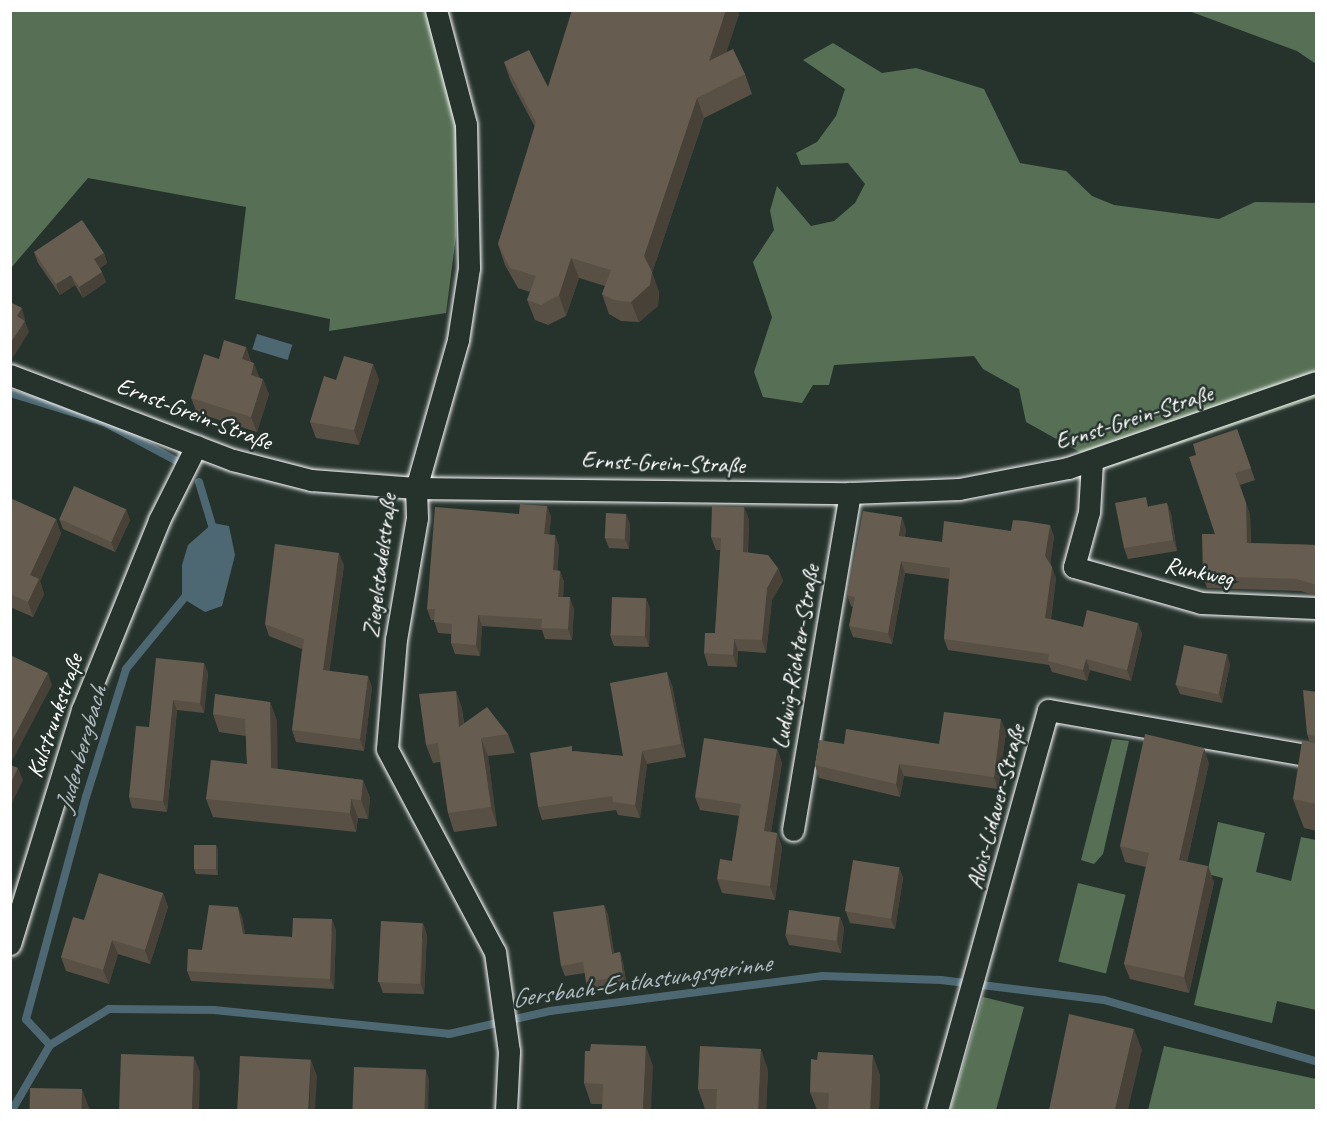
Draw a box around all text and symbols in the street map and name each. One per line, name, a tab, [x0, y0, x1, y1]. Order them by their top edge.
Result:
street label: Ernst-Grein-Straße	[112, 371, 276, 457]
street label: Ernst-Grein-Straße	[1052, 379, 1216, 457]
street label: Ernst-Grein-Straße	[581, 446, 745, 480]
street label: Ziegelstadelstraße	[357, 492, 403, 640]
street label: Runkweg	[1162, 551, 1236, 593]
street label: Ludwig-Richter-Straße	[766, 563, 826, 751]
street label: Kulstrunkstraße	[20, 650, 90, 782]
water label: Judenbergbach	[48, 682, 114, 816]
street label: Alois-Lidauer-Straße	[960, 722, 1032, 892]
water label: Gersbach-Entlastungsgerinne	[510, 947, 772, 1015]

